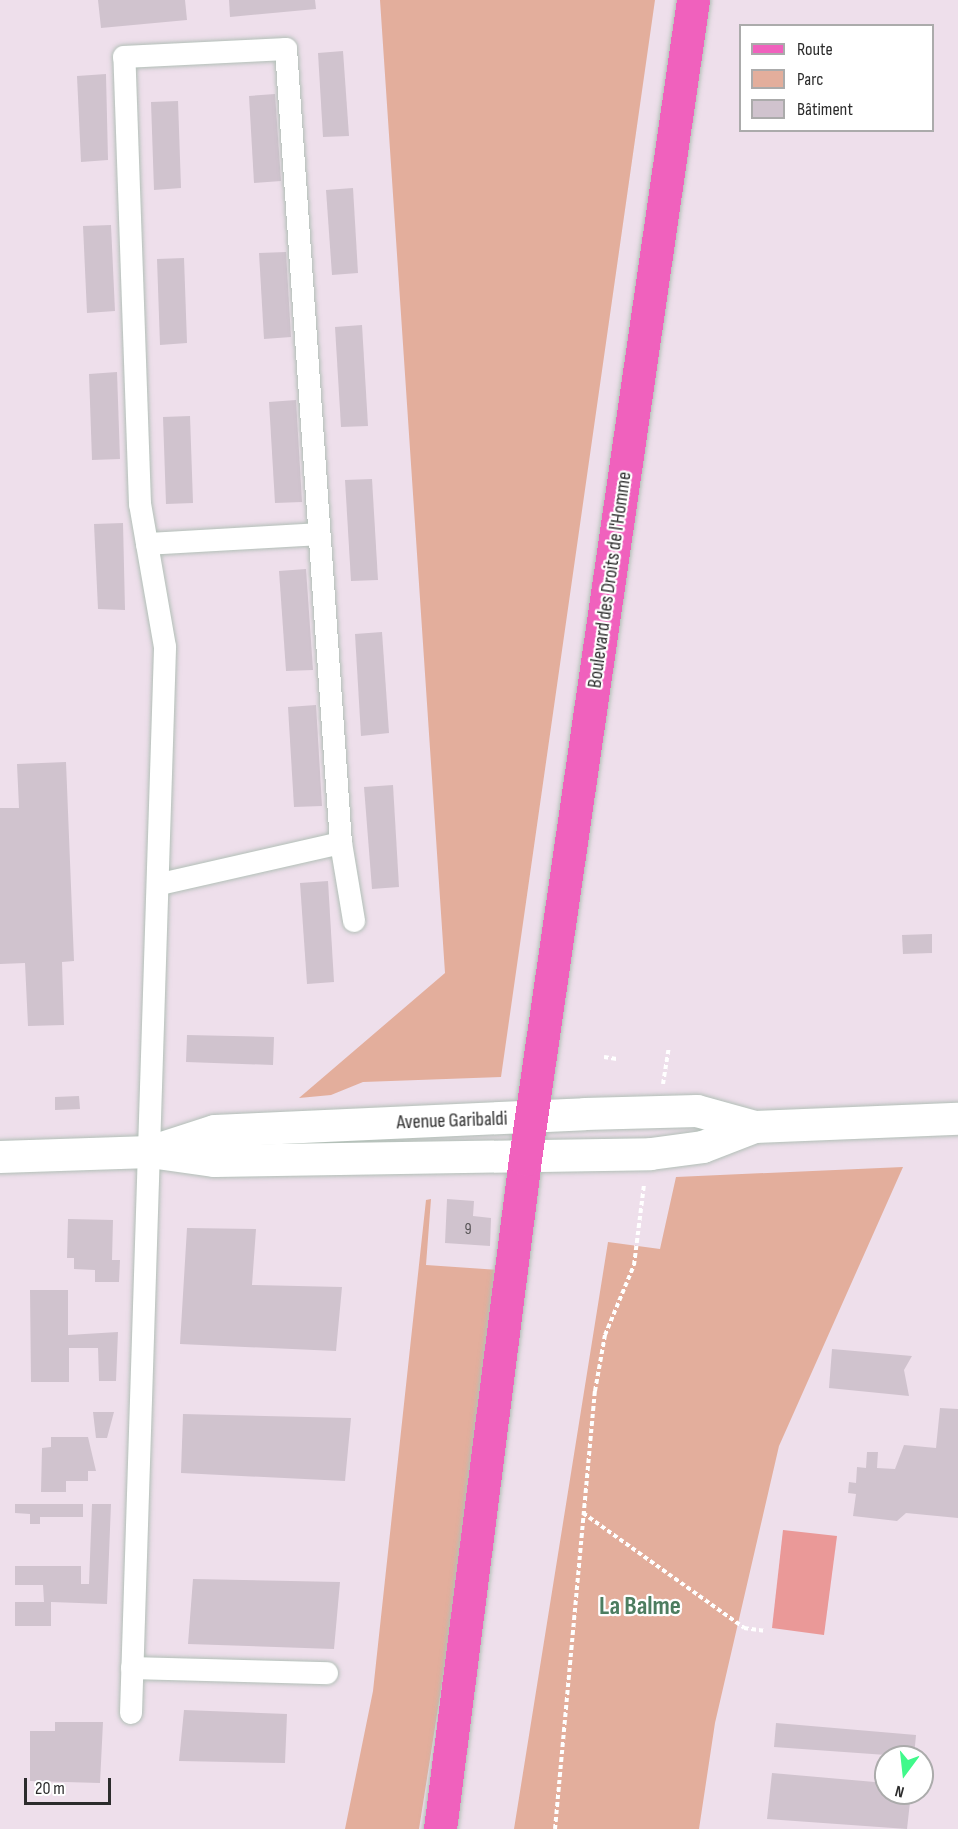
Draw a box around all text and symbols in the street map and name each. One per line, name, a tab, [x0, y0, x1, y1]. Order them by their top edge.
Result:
legend	[739, 24, 934, 132]
text: Route	[797, 39, 833, 60]
text: Parc	[797, 69, 823, 90]
text: Bâtiment	[797, 99, 853, 120]
street label: Boulevard des Droits de l'Homme	[583, 470, 637, 690]
street label: Avenue Garibaldi	[396, 1107, 508, 1135]
house number: 9	[464, 1220, 472, 1240]
district label: La Balme	[599, 1591, 681, 1623]
north arrow	[874, 1745, 934, 1805]
scale bar	[27, 1766, 114, 1804]
text: 20 m	[35, 1778, 65, 1799]
text: N	[893, 1781, 906, 1801]

